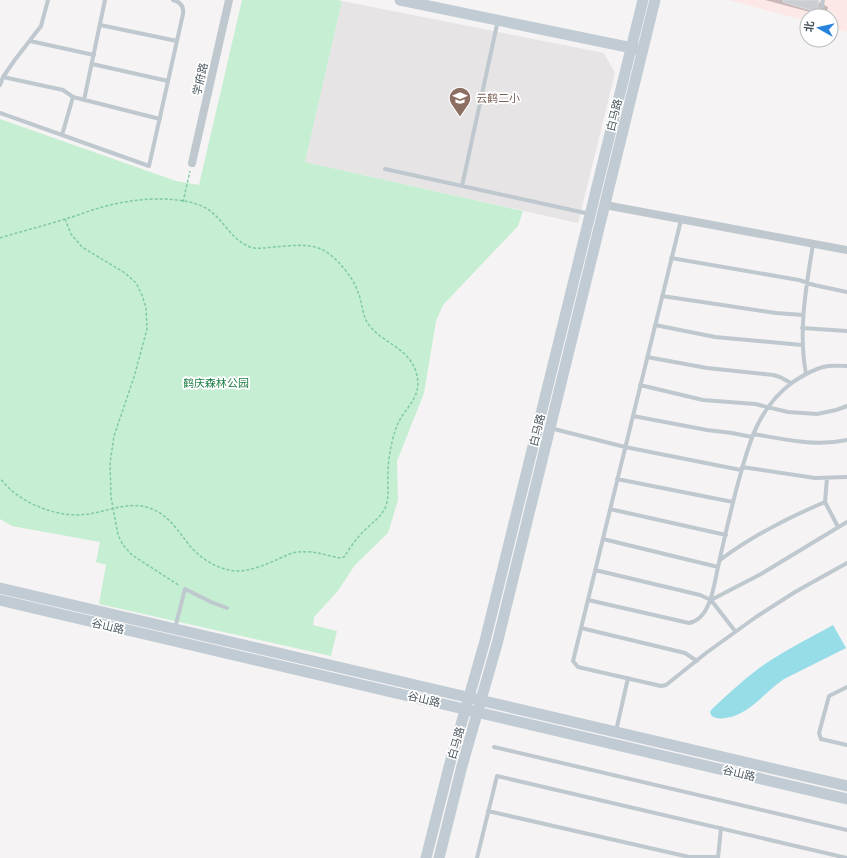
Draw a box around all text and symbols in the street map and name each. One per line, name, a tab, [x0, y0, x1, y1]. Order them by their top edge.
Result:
north arrow	[799, 8, 839, 48]
text: 北	[801, 20, 817, 33]
street label: 学府路	[189, 61, 211, 97]
school or university icon: 云鹤二小	[447, 85, 473, 118]
place label: 云鹤二小	[476, 91, 520, 105]
street label: 白马路	[603, 97, 625, 133]
park label: 鹤庆森林公园	[183, 376, 249, 390]
street label: 白马路	[526, 412, 548, 448]
street label: 谷山路	[90, 615, 126, 637]
street label: 谷山路	[406, 688, 442, 710]
street label: 白马路	[445, 725, 467, 761]
street label: 谷山路	[721, 762, 757, 784]

